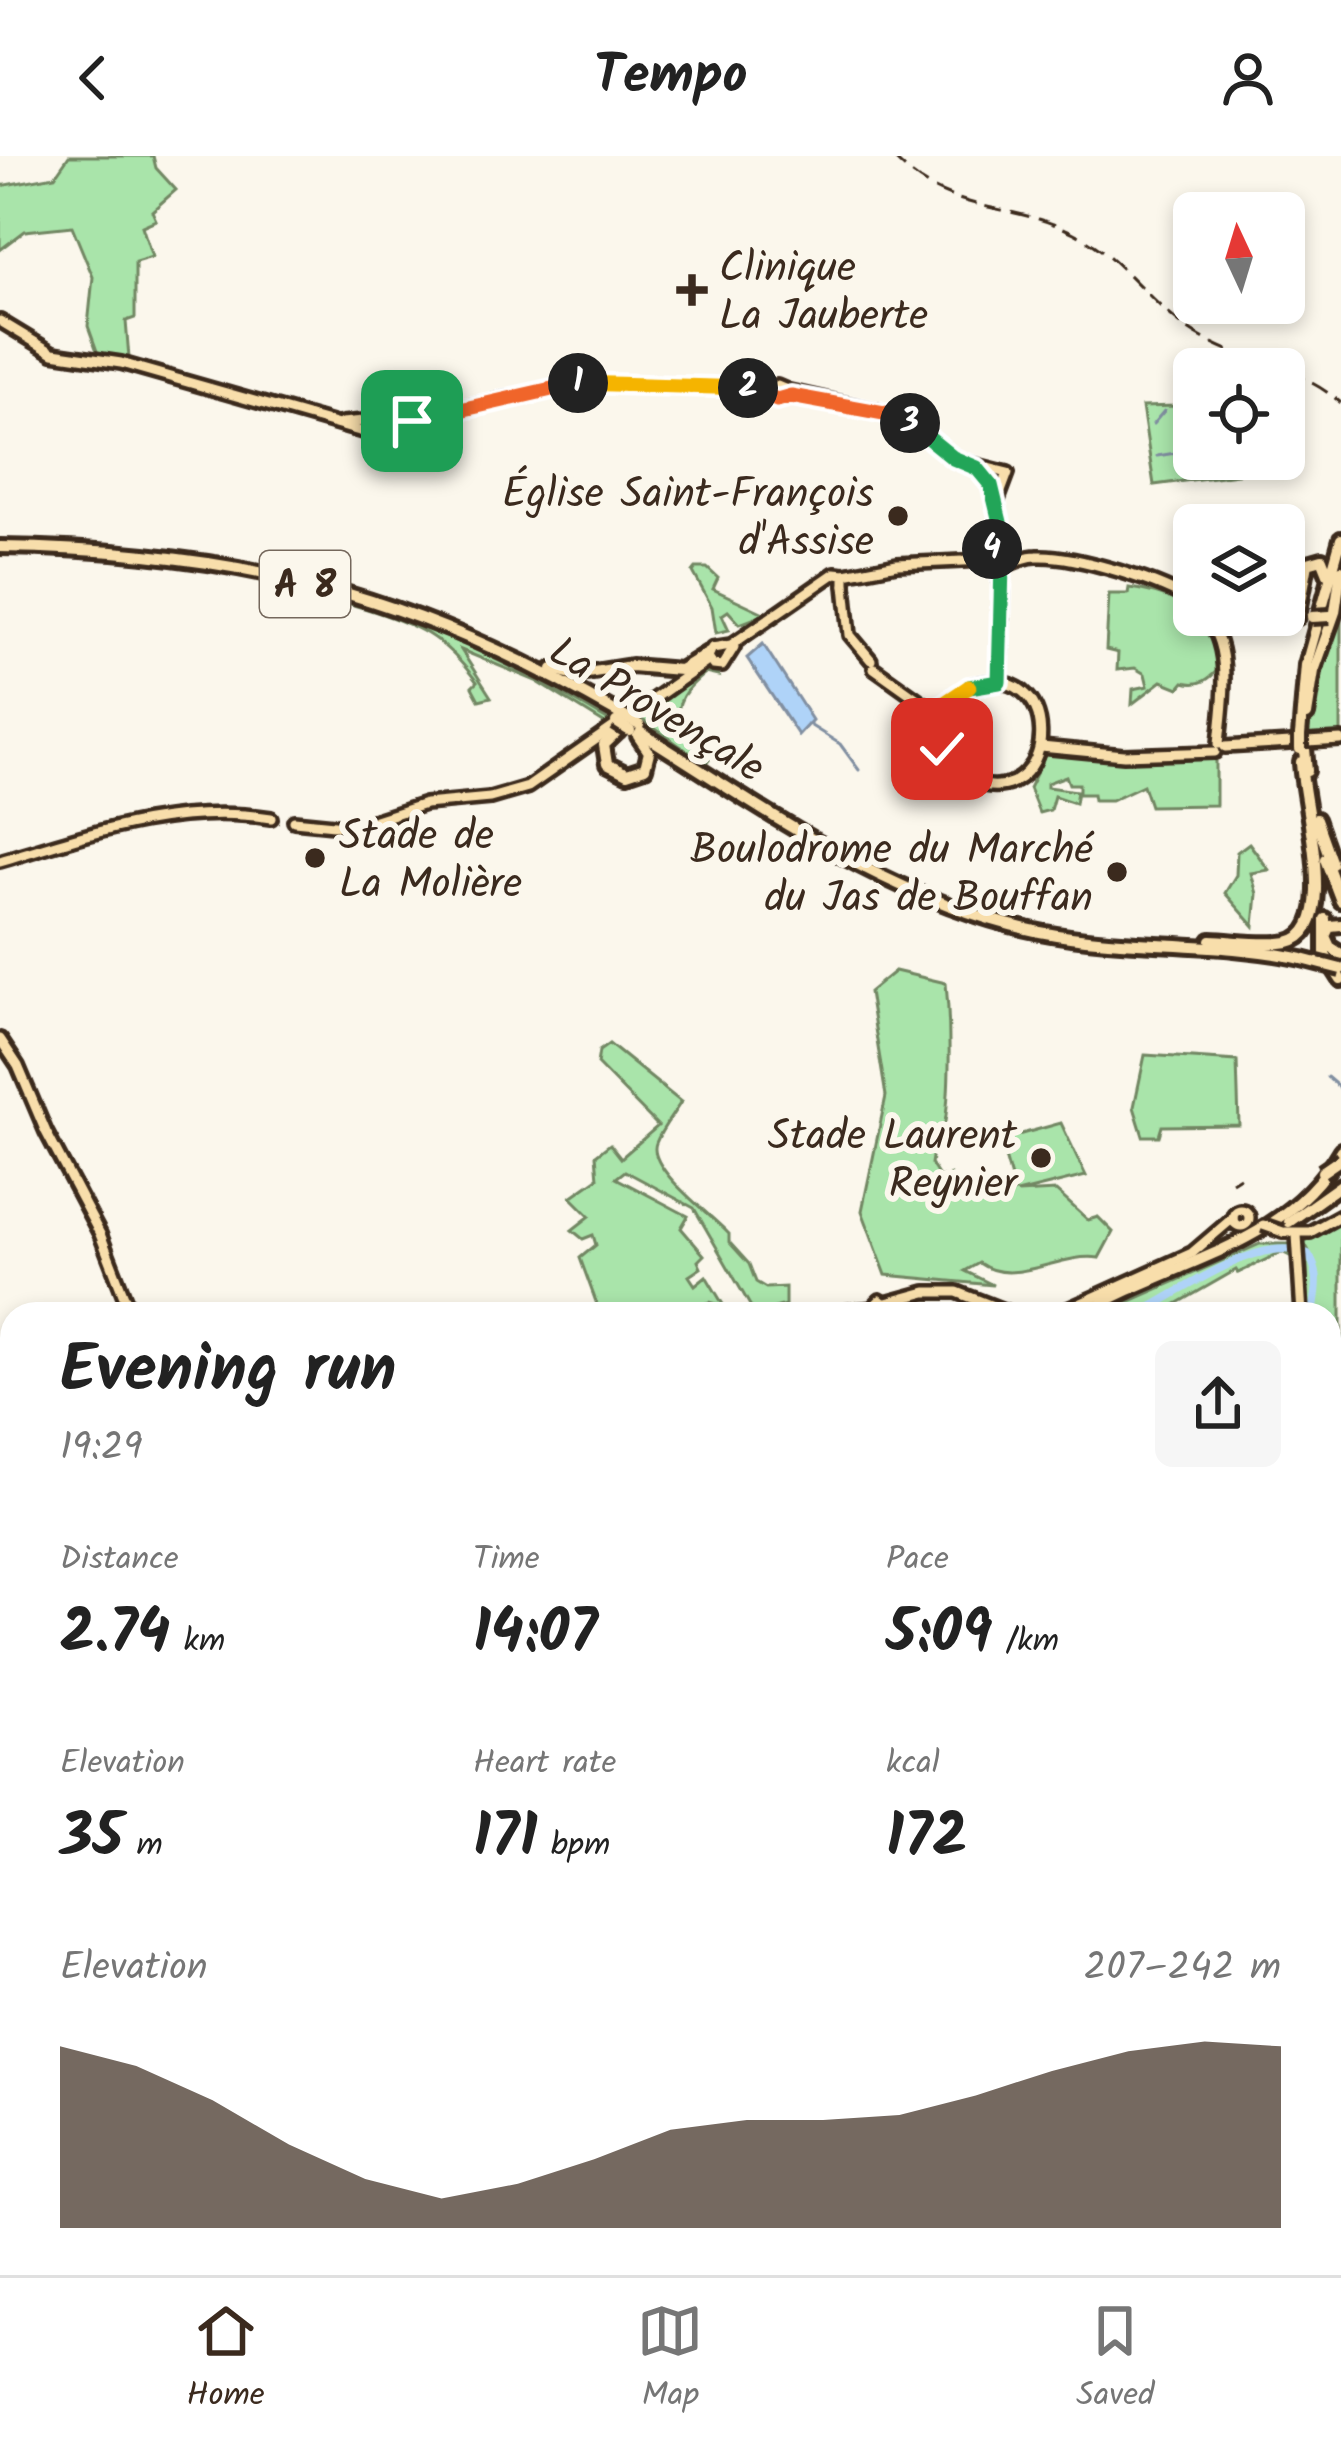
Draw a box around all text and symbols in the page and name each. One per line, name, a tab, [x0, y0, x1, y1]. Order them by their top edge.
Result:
text: Tempo	[594, 35, 747, 121]
icon: back	[60, 45, 126, 111]
icon: person	[1215, 45, 1281, 111]
north arrow	[1173, 192, 1305, 324]
map controls	[1173, 192, 1305, 636]
place label: Clinique La Jauberte	[719, 236, 928, 351]
marker: Clinique La Jauberte	[676, 274, 708, 306]
button: locate	[1173, 348, 1305, 480]
pin: 1	[548, 353, 608, 413]
text: 1	[573, 356, 583, 409]
pin: 2	[718, 358, 778, 418]
text: 2	[738, 361, 758, 414]
pin	[361, 370, 463, 472]
icon: arrive	[379, 388, 445, 454]
pin: 3	[880, 393, 940, 453]
text: 3	[901, 396, 919, 449]
place label: Église Saint-François d'Assise	[502, 462, 874, 577]
marker: Église Saint-François d'Assise	[885, 503, 911, 529]
button: layers	[1173, 504, 1305, 636]
pin: 4	[962, 519, 1022, 579]
text: 4	[983, 522, 1001, 575]
road number: A 8	[260, 551, 350, 617]
street label: La Provençale	[535, 620, 777, 802]
pin	[891, 698, 993, 800]
icon: check	[909, 716, 975, 782]
place label: Stade de La Molière	[339, 804, 522, 919]
place label: Boulodrome du Marché du Jas de Bouffan	[690, 818, 1095, 933]
marker: Stade de La Molière	[302, 845, 328, 871]
marker: Boulodrome du Marché du Jas de Bouffan	[1104, 859, 1130, 885]
place label: Stade Laurent Reynier	[768, 1104, 1019, 1219]
marker: Stade Laurent Reynier	[1028, 1145, 1054, 1171]
text: Evening run	[60, 1320, 396, 1425]
button: share	[1155, 1341, 1281, 1467]
text: 19:29	[60, 1418, 143, 1480]
text: Distance	[60, 1534, 179, 1587]
text: Time	[473, 1534, 540, 1587]
text: Pace	[886, 1534, 949, 1587]
text: 2.74	[60, 1587, 170, 1683]
text: 14:07	[473, 1587, 598, 1683]
text: 5:09	[886, 1587, 992, 1683]
text: km	[170, 1616, 225, 1669]
text: /km	[992, 1616, 1059, 1669]
text: Elevation	[60, 1738, 185, 1791]
text: Heart rate	[473, 1738, 616, 1791]
text: kcal	[886, 1738, 940, 1791]
text: 35	[60, 1791, 123, 1887]
text: 171	[473, 1791, 538, 1887]
text: 172	[886, 1791, 967, 1887]
text: m	[123, 1820, 163, 1873]
text: bpm	[538, 1820, 610, 1873]
text: Elevation	[60, 1938, 208, 2000]
text: 207–242 m	[1084, 1938, 1281, 2000]
tab: Home	[186, 2298, 265, 2423]
tab: Map	[637, 2298, 703, 2423]
tab: Saved	[1076, 2298, 1155, 2423]

